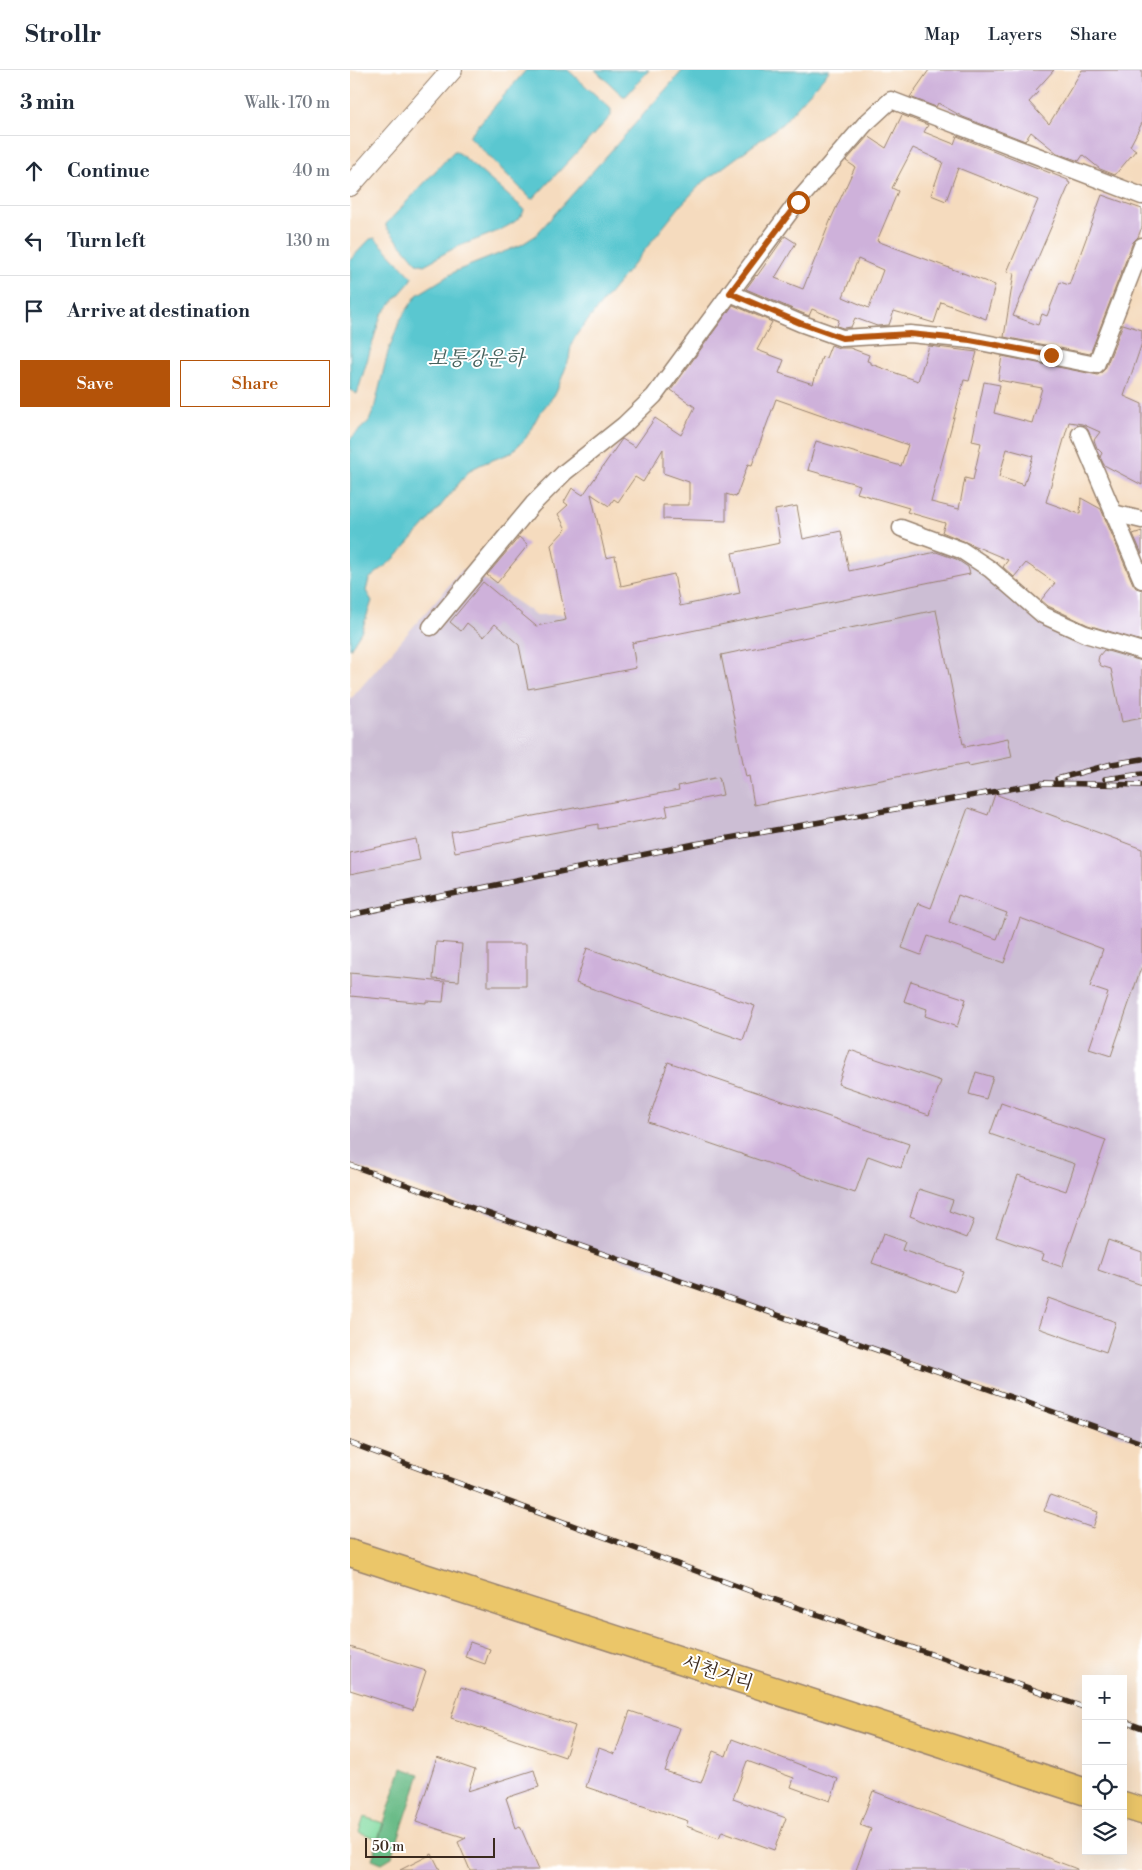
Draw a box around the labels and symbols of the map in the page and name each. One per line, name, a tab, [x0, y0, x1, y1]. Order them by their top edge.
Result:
route start	[787, 191, 810, 214]
route end	[1040, 344, 1063, 367]
water label: 보통강운하	[428, 347, 527, 372]
street label: 서천거리	[679, 1650, 756, 1696]
scale bar	[365, 1835, 495, 1858]

